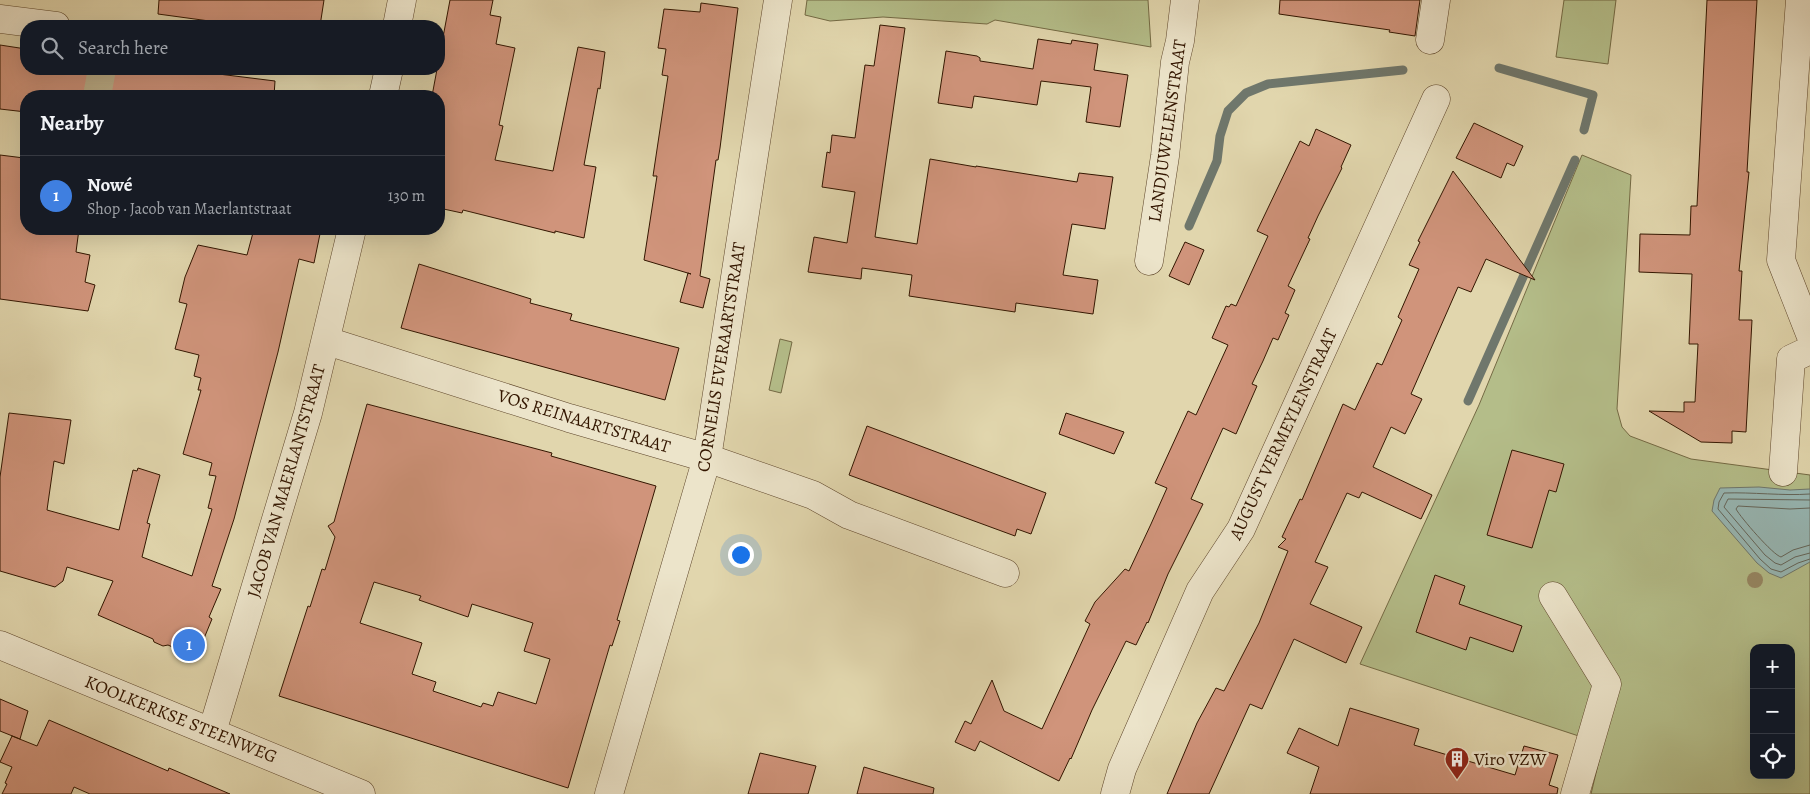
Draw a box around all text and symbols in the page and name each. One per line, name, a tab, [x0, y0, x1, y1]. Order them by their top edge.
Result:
search box	[20, 20, 445, 75]
icon: search	[38, 34, 66, 62]
text: Search here	[78, 35, 168, 61]
street label: LANDJUWELENSTRAAT	[1142, 38, 1192, 224]
text: Nearby	[40, 109, 103, 137]
text: Nowé	[87, 172, 133, 198]
text: 1	[53, 185, 59, 207]
text: 130 m	[388, 185, 425, 207]
text: Shop · Jacob van Maerlantstraat	[87, 198, 291, 220]
street label: CORNELIS EVERAARTSTRAAT	[691, 240, 751, 474]
street label: AUGUST VERMEYLENSTRAAT	[1223, 324, 1343, 544]
street label: JACOB VAN MAERLANTSTRAAT	[241, 361, 331, 601]
street label: VOS REINAARTSTRAAT	[494, 383, 674, 459]
your location	[728, 542, 754, 568]
pin: 1	[173, 626, 205, 664]
map controls	[1750, 644, 1795, 779]
button: +	[1750, 644, 1795, 689]
street label: KOOLKERKSE STEENWEG	[81, 669, 281, 769]
button: −	[1750, 689, 1795, 734]
button: locate	[1750, 734, 1795, 779]
building icon: Viro VZW	[1444, 746, 1470, 780]
place label: Viro VZW	[1473, 747, 1547, 771]

